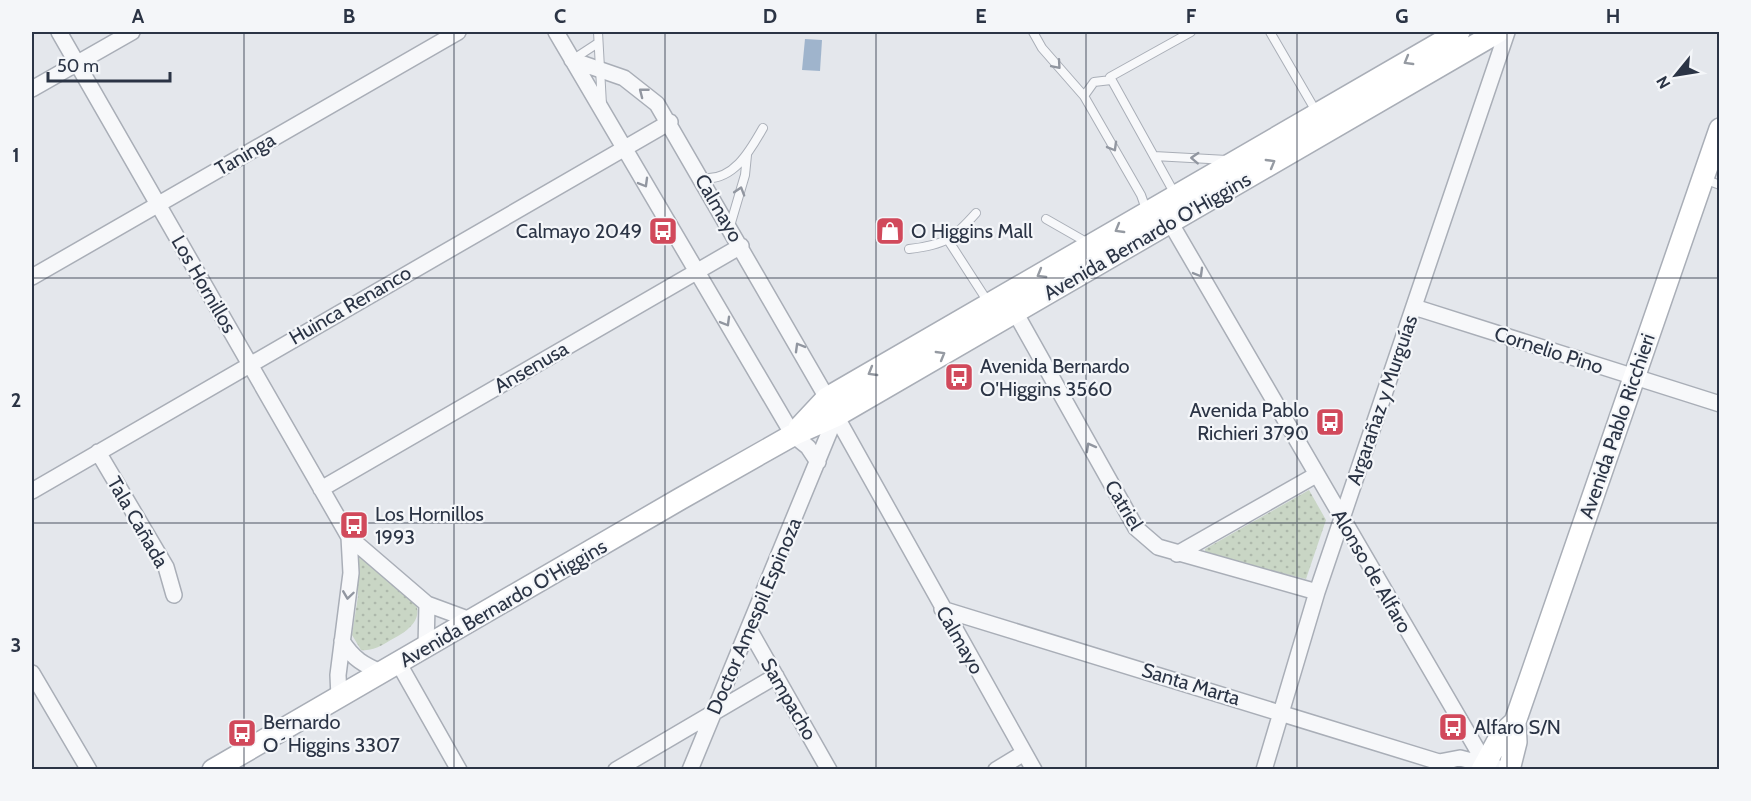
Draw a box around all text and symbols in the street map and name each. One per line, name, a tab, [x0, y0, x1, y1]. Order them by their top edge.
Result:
text: A	[132, 4, 145, 28]
text: B	[343, 4, 355, 28]
text: C	[554, 4, 566, 28]
text: D	[763, 4, 777, 28]
text: E	[975, 4, 987, 28]
text: F	[1186, 4, 1197, 28]
text: G	[1395, 4, 1409, 28]
text: H	[1606, 4, 1620, 28]
scale bar	[48, 45, 170, 83]
north arrow	[1646, 45, 1706, 105]
one-way arrow	[1404, 54, 1414, 65]
text: 50 m	[57, 55, 99, 77]
one-way arrow	[1050, 58, 1061, 69]
text: N	[1652, 73, 1674, 92]
one-way arrow	[639, 88, 650, 99]
street label: Taninga	[211, 127, 280, 181]
one-way arrow	[1106, 141, 1118, 151]
text: 1	[12, 143, 20, 167]
one-way arrow	[1190, 152, 1200, 165]
one-way arrow	[1265, 159, 1275, 171]
street label: Avenida Bernardo O'Higgins	[1039, 167, 1255, 305]
street label: Calmayo	[690, 170, 748, 246]
one-way arrow	[637, 177, 649, 187]
one-way arrow	[733, 186, 745, 197]
bus stop icon: Calmayo 2049	[647, 215, 679, 247]
shop icon: O Higgins Mall	[874, 215, 906, 247]
place label: Calmayo 2049	[516, 219, 642, 243]
place label: O Higgins Mall	[911, 219, 1033, 243]
one-way arrow	[1115, 221, 1126, 233]
street label: Los Hornillos	[166, 231, 242, 337]
street label: Huinca Renanco	[285, 260, 415, 350]
one-way arrow	[1037, 267, 1047, 278]
one-way arrow	[1192, 267, 1203, 277]
street label: Argarañaz y Murguías	[1342, 312, 1422, 488]
one-way arrow	[718, 316, 730, 326]
street label: Cornelio Pino	[1492, 321, 1606, 379]
street label: Avenida Pablo Ricchieri	[1574, 330, 1660, 522]
street label: Ansenusa	[490, 336, 573, 398]
one-way arrow	[795, 343, 806, 353]
one-way arrow	[935, 351, 945, 362]
place label: Avenida Bernardo O'Higgins 3560	[980, 354, 1130, 401]
bus stop icon: Avenida Bernardo O'Higgins 3560	[943, 361, 975, 393]
one-way arrow	[868, 365, 879, 376]
text: 2	[11, 388, 21, 412]
place label: Avenida Pablo Richieri 3790	[1189, 398, 1309, 445]
bus stop icon: Avenida Pablo Richieri 3790	[1314, 406, 1346, 438]
one-way arrow	[1086, 443, 1098, 453]
street label: Tala Cañada	[102, 472, 174, 572]
street label: Catriel	[1100, 476, 1148, 535]
place label: Los Hornillos 1993	[375, 502, 484, 549]
street label: Alonso de Alfaro	[1327, 505, 1417, 637]
bus stop icon: Los Hornillos 1993	[338, 509, 370, 541]
street label: Doctor Amespil Espinoza	[702, 514, 807, 718]
street label: Avenida Bernardo O'Higgins	[395, 534, 611, 672]
one-way arrow	[343, 590, 355, 600]
street label: Calmayo	[931, 602, 989, 678]
text: 3	[11, 633, 21, 657]
street label: Sampacho	[756, 654, 822, 744]
street label: Santa Marta	[1139, 658, 1243, 710]
place label: Bernardo O´Higgins 3307	[263, 710, 400, 757]
bus stop icon: Alfaro S/N	[1437, 711, 1469, 743]
place label: Alfaro S/N	[1474, 715, 1561, 739]
bus stop icon: Bernardo O´Higgins 3307	[226, 717, 258, 749]

